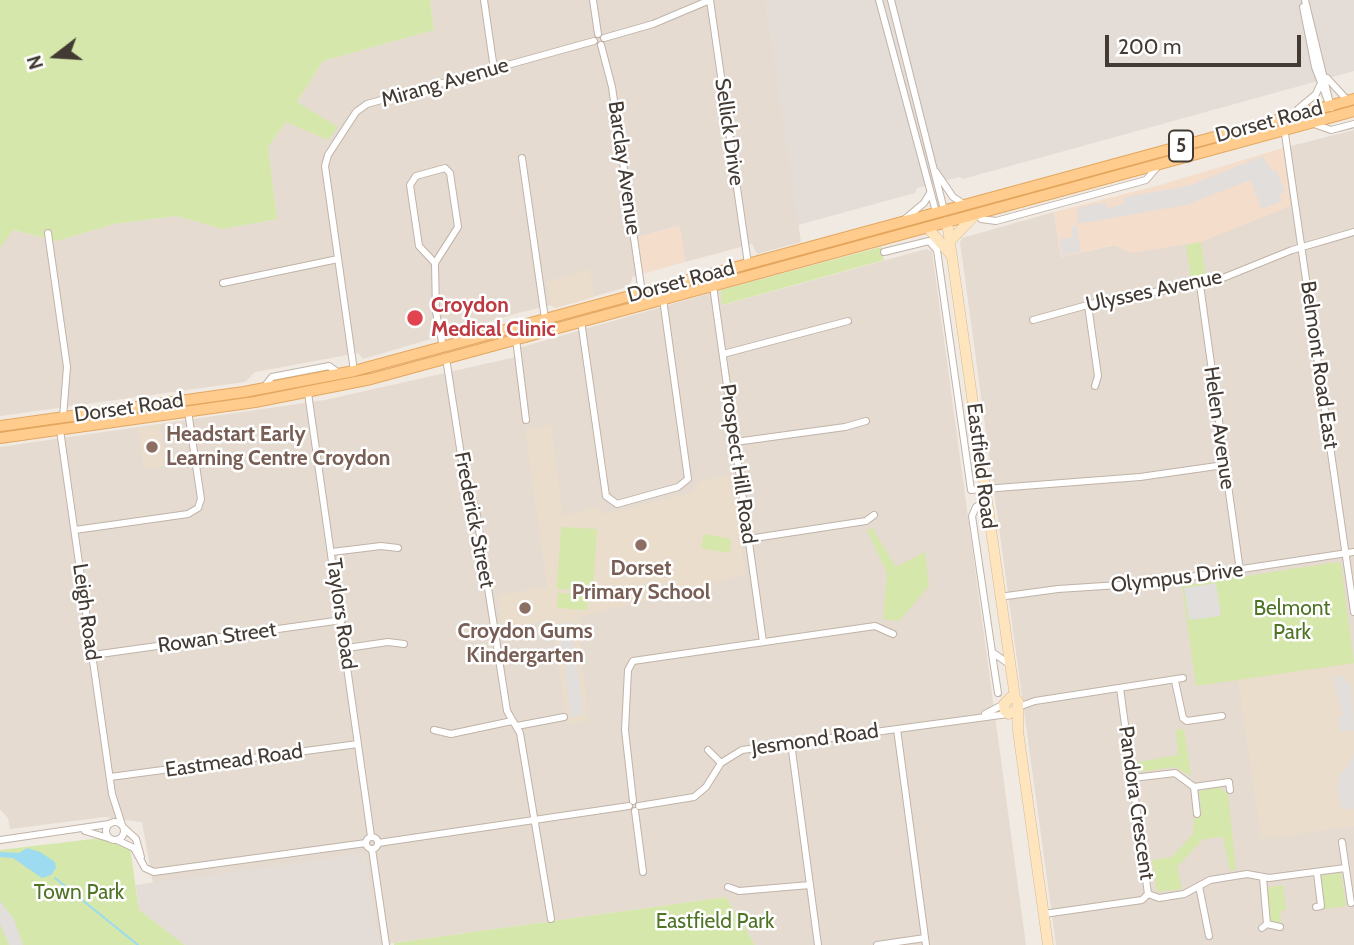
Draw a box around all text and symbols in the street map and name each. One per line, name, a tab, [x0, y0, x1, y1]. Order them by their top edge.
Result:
north arrow	[21, 21, 91, 91]
scale bar	[1109, 21, 1305, 65]
text: 200 m	[1118, 34, 1181, 59]
text: N	[22, 52, 48, 72]
street label: Mirang Avenue	[378, 53, 512, 113]
street label: Sellick Drive	[709, 77, 749, 187]
street label: Dorset Road	[1213, 96, 1325, 148]
street label: Barclay Avenue	[602, 99, 646, 237]
road number: 5	[1169, 130, 1193, 162]
street label: Dorset Road	[625, 256, 737, 308]
street label: Ulysses Avenue	[1084, 264, 1224, 318]
street label: Belmont Road East	[1295, 279, 1343, 451]
place label: Croydon Medical Clinic	[431, 293, 556, 343]
marker: Croydon Medical Clinic	[405, 308, 425, 328]
street label: Helen Avenue	[1198, 365, 1240, 491]
street label: Prospect Hill Road	[714, 382, 762, 546]
street label: Dorset Road	[73, 388, 185, 428]
street label: Eastfield Road	[961, 402, 1001, 530]
place label: Headstart Early Learning Centre Croydon	[166, 422, 390, 472]
marker: Headstart Early Learning Centre Croydon	[144, 439, 160, 455]
street label: Frederick Street	[448, 450, 500, 590]
marker: Dorset Primary School	[633, 537, 649, 553]
place label: Dorset Primary School	[572, 556, 710, 606]
street label: Taylors Road	[321, 557, 361, 671]
street label: Olympus Drive	[1109, 557, 1245, 599]
street label: Leigh Road	[67, 562, 105, 662]
park label: Belmont Park	[1254, 596, 1330, 646]
marker: Croydon Gums Kindergarten	[517, 600, 533, 616]
street label: Rowan Street	[156, 617, 278, 659]
place label: Croydon Gums Kindergarten	[457, 619, 593, 669]
street label: Jesmond Road	[750, 719, 880, 761]
street label: Pandora Crescent	[1113, 724, 1159, 882]
street label: Eastmead Road	[164, 739, 304, 783]
park label: Town Park	[34, 880, 124, 906]
park label: Eastfield Park	[656, 909, 774, 935]

